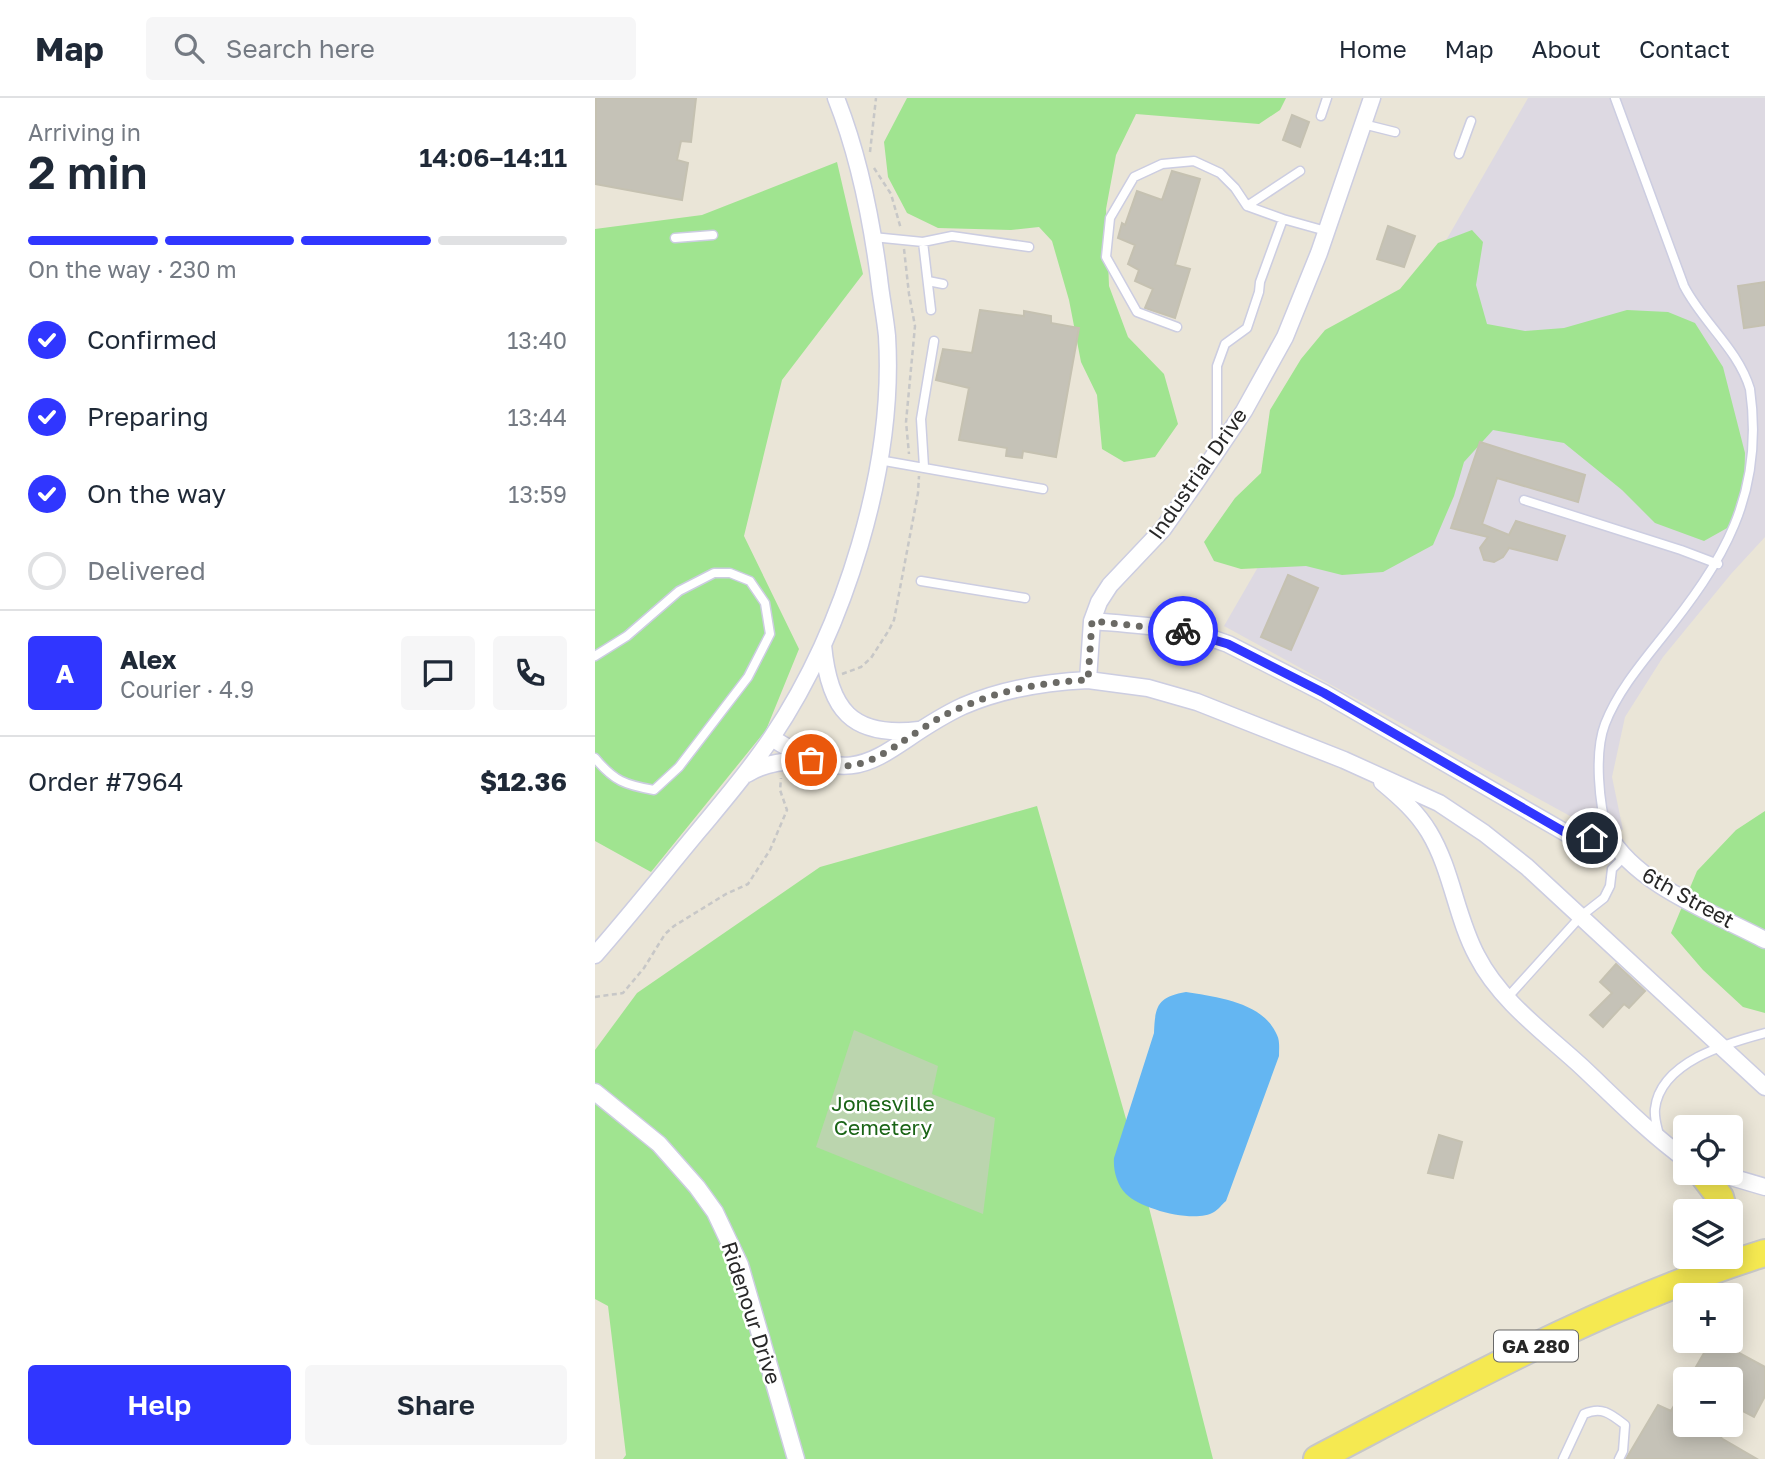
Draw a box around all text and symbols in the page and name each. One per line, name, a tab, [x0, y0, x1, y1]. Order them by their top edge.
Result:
search box	[146, 17, 636, 80]
text: Map	[35, 29, 104, 68]
icon: search	[170, 29, 208, 67]
text: Search here	[226, 33, 375, 64]
text: Home	[1339, 34, 1407, 63]
text: Map	[1445, 34, 1494, 63]
text: About	[1532, 34, 1601, 63]
text: Contact	[1639, 34, 1730, 63]
text: Arriving in	[28, 118, 141, 146]
text: 14:06–14:11	[419, 142, 567, 173]
text: 2 min	[28, 144, 148, 199]
text: On the way · 230 m	[28, 255, 237, 283]
icon: check	[28, 321, 66, 359]
text: Confirmed	[87, 324, 217, 355]
text: 13:40	[507, 326, 567, 354]
icon: check	[28, 398, 66, 436]
text: Preparing	[87, 401, 209, 432]
text: 13:44	[507, 403, 567, 431]
street label: Industrial Drive	[1142, 403, 1252, 544]
icon: check	[28, 475, 66, 513]
text: On the way	[87, 478, 226, 509]
text: 13:59	[508, 480, 567, 508]
text: Delivered	[87, 555, 206, 586]
courier	[1148, 596, 1218, 666]
icon: bike	[1164, 612, 1202, 650]
button: chat	[401, 636, 475, 710]
button: phone	[493, 636, 567, 710]
text: Alex	[120, 644, 177, 675]
text: A	[56, 658, 74, 689]
text: Courier · 4.9	[120, 675, 254, 703]
pin	[781, 730, 841, 790]
icon: bag	[792, 741, 830, 779]
text: Order #7964	[28, 766, 184, 797]
text: $12.36	[480, 766, 567, 797]
pin	[1562, 808, 1622, 868]
icon: home	[1573, 819, 1611, 857]
street label: 6th Street	[1638, 861, 1739, 933]
park label: Jonesville Cemetery	[831, 1090, 935, 1140]
map controls	[1673, 1115, 1743, 1437]
button: locate	[1673, 1115, 1743, 1185]
button: layers	[1673, 1199, 1743, 1269]
street label: Ridenour Drive	[717, 1238, 787, 1387]
button: +	[1673, 1283, 1743, 1353]
road number: GA 280	[1494, 1330, 1578, 1362]
button: Help	[28, 1365, 291, 1445]
button: Share	[305, 1365, 567, 1445]
button: −	[1673, 1367, 1743, 1437]

